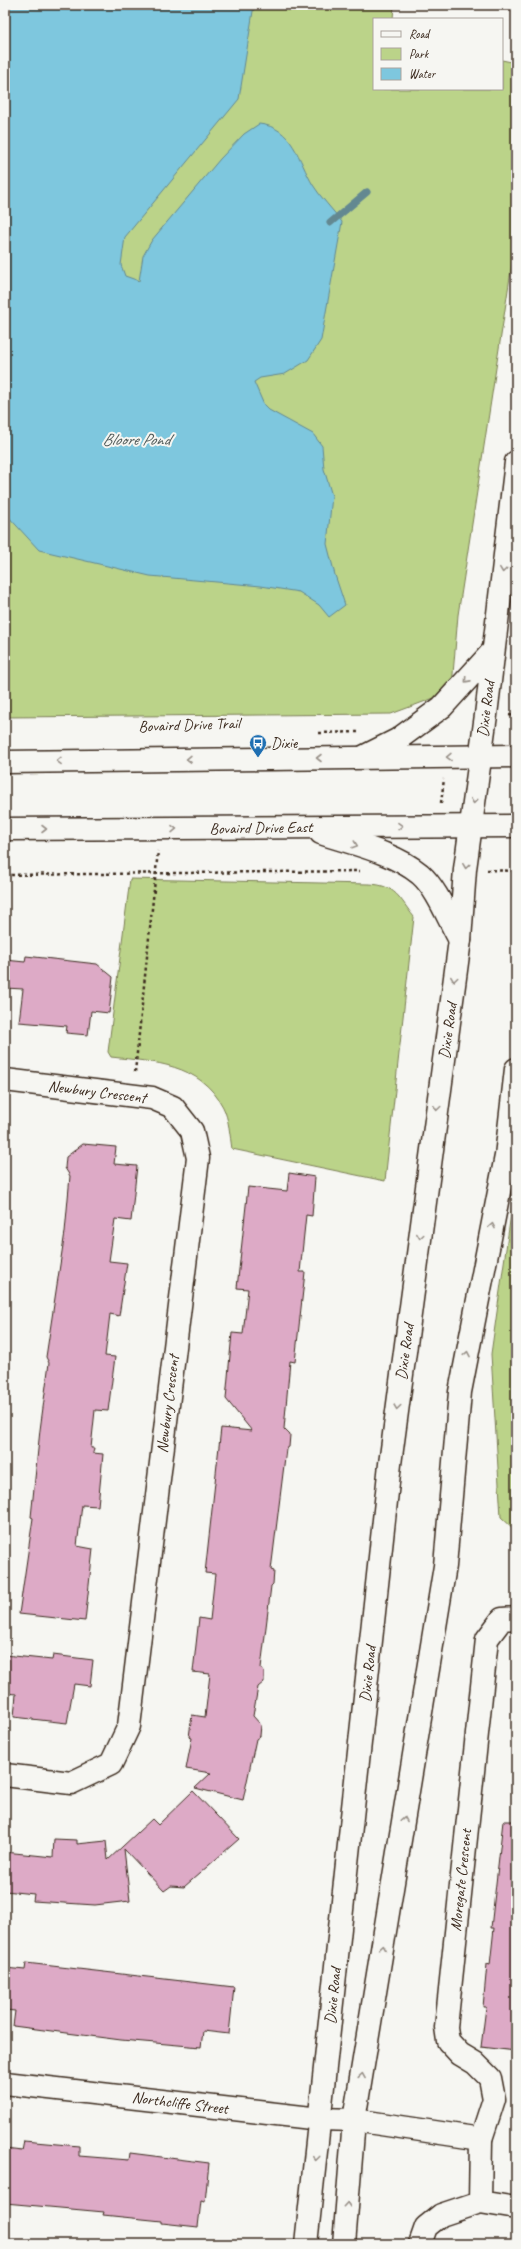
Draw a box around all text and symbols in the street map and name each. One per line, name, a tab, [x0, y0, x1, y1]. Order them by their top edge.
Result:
legend	[373, 18, 503, 90]
text: Road	[409, 26, 431, 42]
text: Park	[409, 46, 430, 62]
text: Water	[409, 66, 437, 82]
water label: Bloore Pond	[102, 429, 175, 450]
one-way arrow	[499, 567, 508, 573]
one-way arrow	[464, 676, 471, 683]
street label: Dixie Road	[473, 677, 500, 738]
street label: Bovaird Drive Trail	[138, 713, 243, 737]
bus stop icon: Dixie	[248, 733, 268, 758]
place label: Dixie	[271, 733, 299, 753]
one-way arrow	[446, 753, 452, 761]
one-way arrow	[316, 754, 322, 762]
one-way arrow	[186, 755, 192, 763]
one-way arrow	[56, 757, 62, 765]
one-way arrow	[470, 798, 479, 804]
street label: Bovaird Drive East	[209, 817, 314, 839]
one-way arrow	[397, 822, 403, 831]
one-way arrow	[41, 825, 47, 833]
one-way arrow	[171, 825, 177, 833]
one-way arrow	[351, 840, 358, 848]
one-way arrow	[462, 863, 471, 869]
one-way arrow	[450, 976, 459, 982]
street label: Dixie Road	[434, 999, 462, 1060]
street label: Newbury Crescent	[47, 1076, 150, 1108]
one-way arrow	[433, 1105, 442, 1111]
one-way arrow	[488, 1223, 496, 1229]
one-way arrow	[416, 1233, 425, 1240]
street label: Dixie Road	[391, 1320, 419, 1381]
street label: Newbury Crescent	[152, 1351, 184, 1454]
one-way arrow	[463, 1351, 471, 1357]
one-way arrow	[393, 1404, 402, 1410]
street label: Dixie Road	[355, 1642, 381, 1703]
one-way arrow	[399, 1816, 408, 1823]
street label: Moregate Crescent	[446, 1826, 476, 1932]
one-way arrow	[378, 1945, 387, 1951]
street label: Dixie Road	[320, 1964, 346, 2025]
one-way arrow	[357, 2073, 366, 2079]
street label: Northcliffe Street	[131, 2087, 231, 2119]
one-way arrow	[312, 2155, 321, 2161]
one-way arrow	[343, 2202, 352, 2208]

